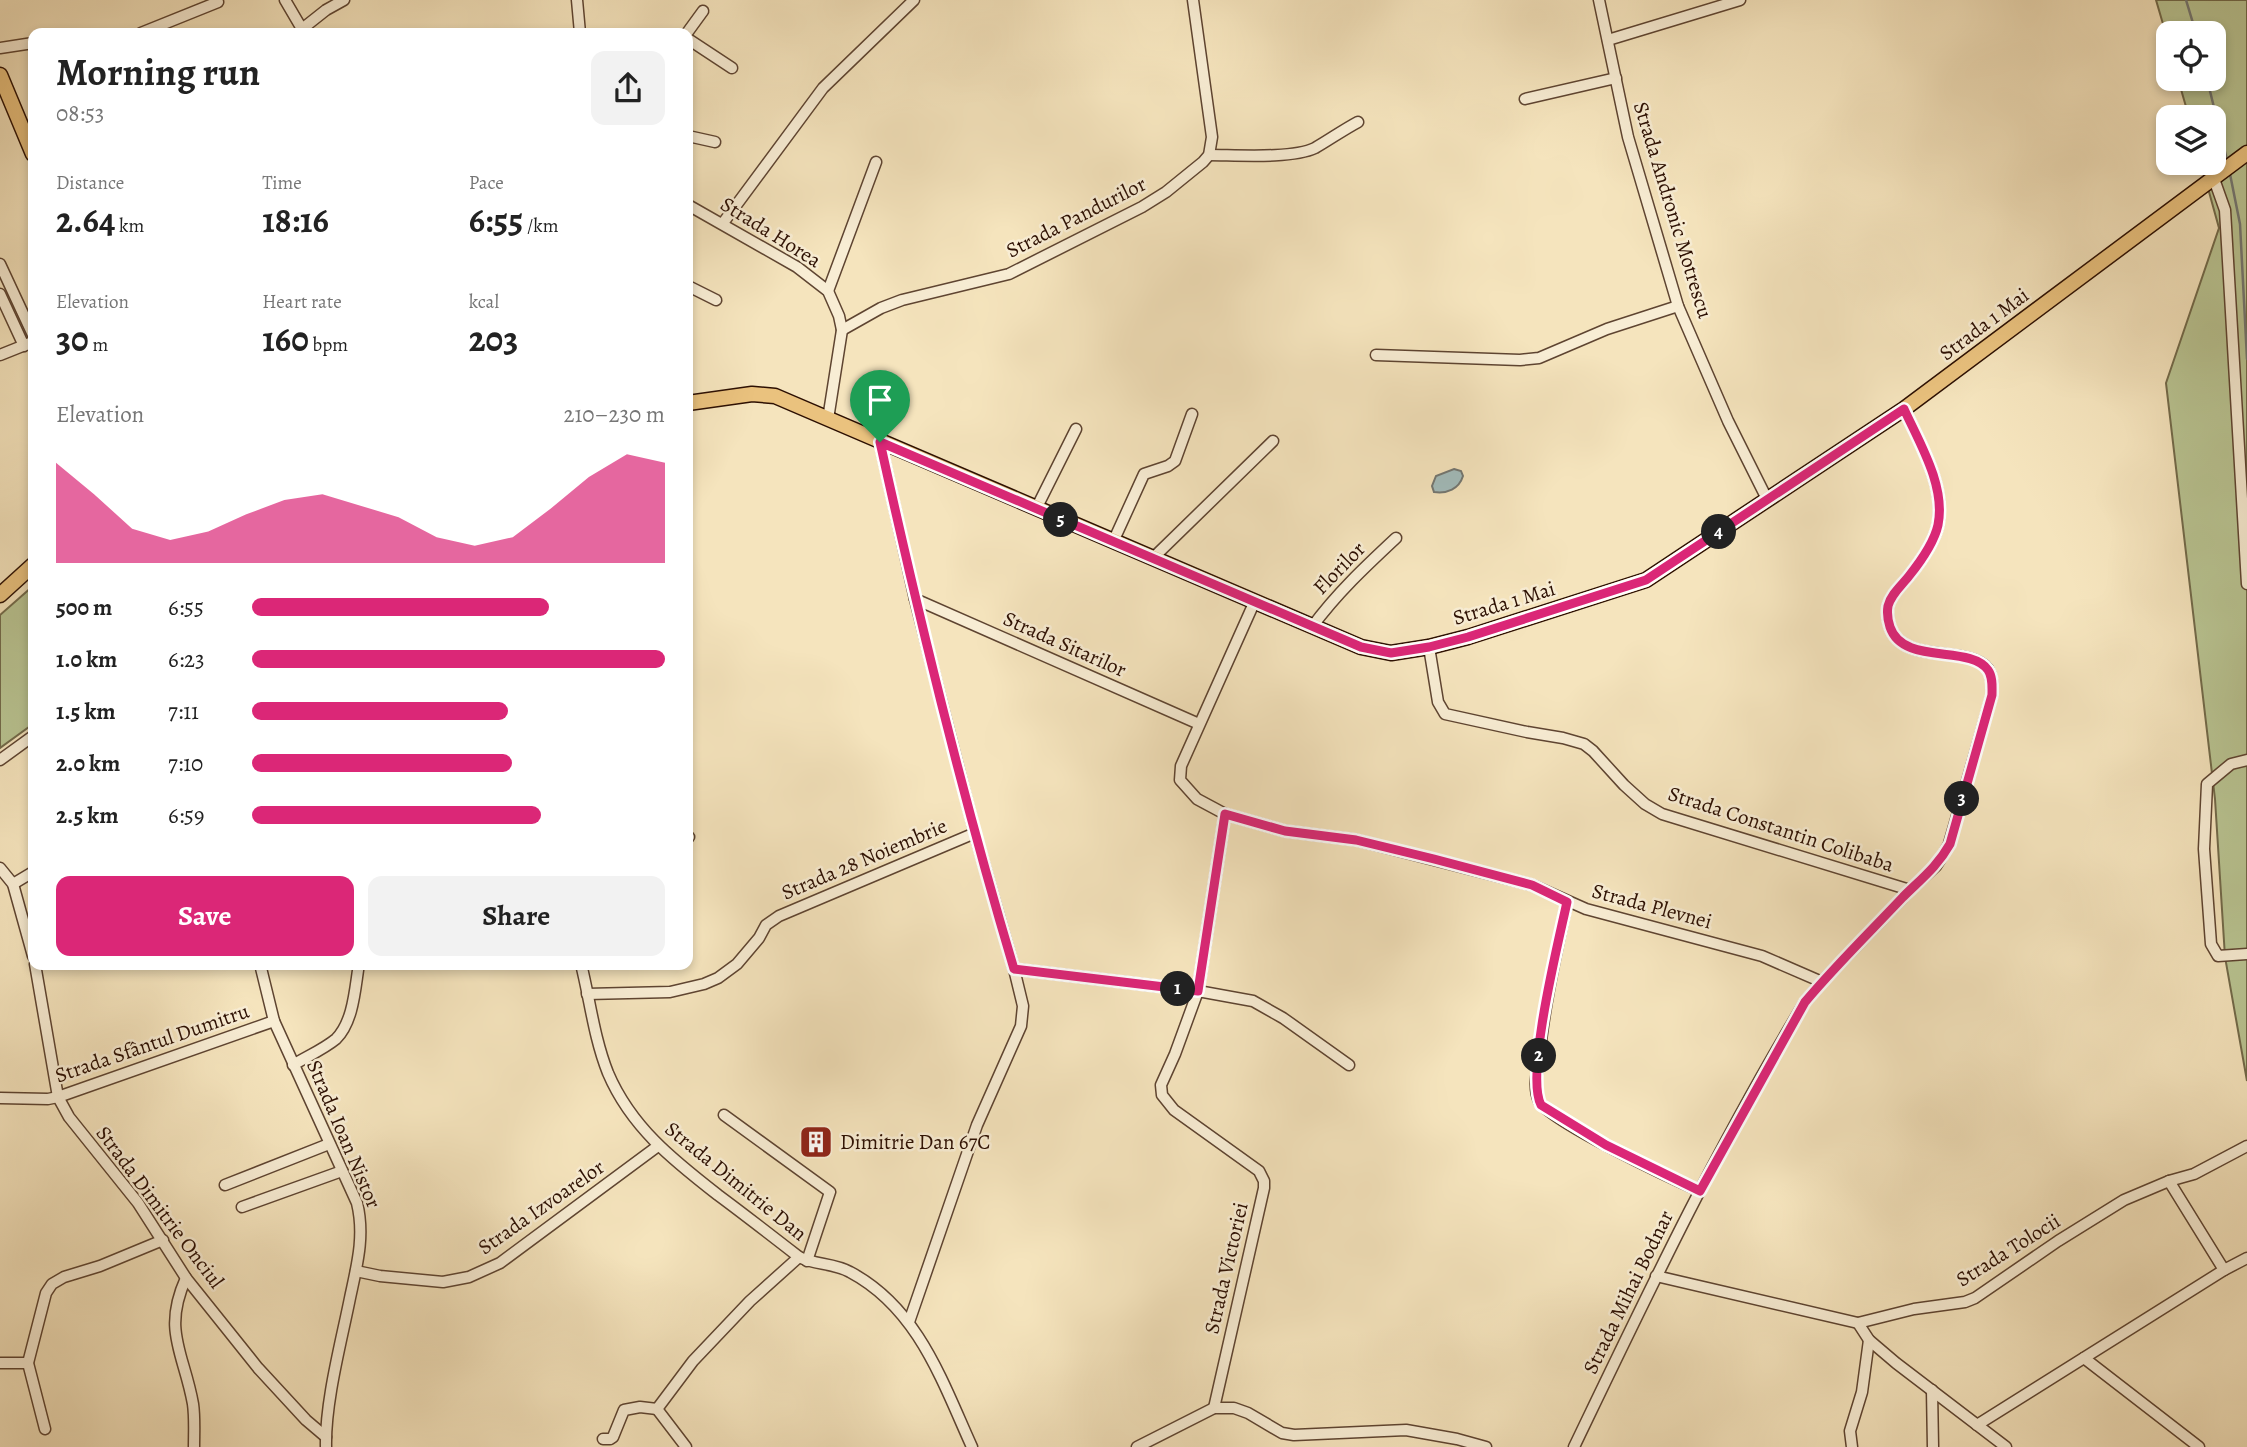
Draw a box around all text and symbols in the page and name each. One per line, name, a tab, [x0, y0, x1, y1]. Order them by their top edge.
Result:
map controls	[2156, 21, 2226, 175]
button: locate	[2156, 21, 2226, 91]
text: Morning run	[56, 46, 260, 98]
button: share	[591, 51, 665, 125]
text: 08:53	[56, 98, 104, 129]
street label: Strada Andronic Motrescu	[1627, 98, 1719, 322]
button: layers	[2156, 105, 2226, 175]
text: Distance	[56, 170, 124, 196]
text: Time	[262, 170, 302, 196]
text: Pace	[469, 170, 504, 196]
street label: Strada Pandurilor	[1001, 170, 1151, 264]
street label: Strada Horea	[715, 190, 827, 274]
text: 2.64	[56, 196, 115, 244]
text: 18:16	[262, 196, 329, 244]
text: 6:55	[469, 196, 523, 244]
text: km	[115, 213, 144, 239]
text: /km	[523, 213, 559, 239]
street label: Strada 1 Mai	[1933, 281, 2035, 367]
text: Elevation	[56, 289, 129, 315]
text: Heart rate	[262, 289, 342, 315]
text: kcal	[469, 289, 499, 315]
text: 30	[56, 315, 89, 363]
text: 160	[262, 315, 309, 363]
text: 203	[469, 315, 518, 363]
text: m	[89, 332, 108, 358]
text: bpm	[309, 332, 348, 358]
pin	[850, 370, 910, 442]
icon: arrive	[861, 381, 899, 419]
text: Elevation	[56, 399, 144, 430]
text: 210–230 m	[564, 399, 665, 430]
pin: 5	[1044, 503, 1078, 538]
text: 5	[1056, 506, 1065, 532]
pin: 4	[1702, 514, 1736, 550]
text: 4	[1714, 518, 1723, 544]
street label: Florilor	[1307, 535, 1371, 601]
street label: Strada 1 Mai	[1449, 574, 1559, 632]
text: 500 m	[56, 592, 112, 623]
text: 6:55	[168, 592, 204, 623]
street label: Strada Sitarilor	[999, 604, 1131, 684]
text: 1.0 km	[56, 644, 117, 675]
text: 6:23	[168, 644, 205, 675]
text: 1.5 km	[56, 696, 116, 727]
text: 7:11	[168, 696, 199, 727]
text: 2.0 km	[56, 748, 120, 779]
text: 7:10	[168, 748, 203, 779]
street label: Strada Constantin Colibaba	[1664, 779, 1898, 879]
pin: 3	[1944, 782, 1980, 816]
text: 3	[1957, 785, 1966, 811]
text: 2.5 km	[56, 800, 118, 831]
text: 6:59	[168, 800, 204, 831]
street label: Strada 28 Noiembrie	[777, 811, 951, 907]
button: Save	[56, 876, 354, 956]
button: Share	[368, 876, 665, 956]
street label: Strada Plevnei	[1589, 877, 1715, 935]
pin: 1	[1160, 972, 1196, 1006]
text: 1	[1174, 975, 1181, 1001]
street label: Strada Sfântul Dumitru	[51, 996, 253, 1089]
pin: 2	[1522, 1038, 1556, 1074]
text: 2	[1534, 1042, 1543, 1068]
street label: Strada Ioan Nistor	[300, 1056, 388, 1212]
street label: Strada Dimitrie Dan	[659, 1115, 813, 1247]
street label: Strada Dimitrie Onciul	[90, 1120, 230, 1294]
building icon: Dimitrie Dan 67C	[797, 1123, 835, 1161]
place label: Dimitrie Dan 67C	[840, 1128, 990, 1156]
street label: Strada Izvoarelor	[472, 1153, 610, 1261]
street label: Strada Victoriei	[1197, 1199, 1255, 1337]
street label: Strada Mihai Bodnar	[1576, 1205, 1680, 1379]
street label: Strada Tolocii	[1951, 1207, 2065, 1293]

